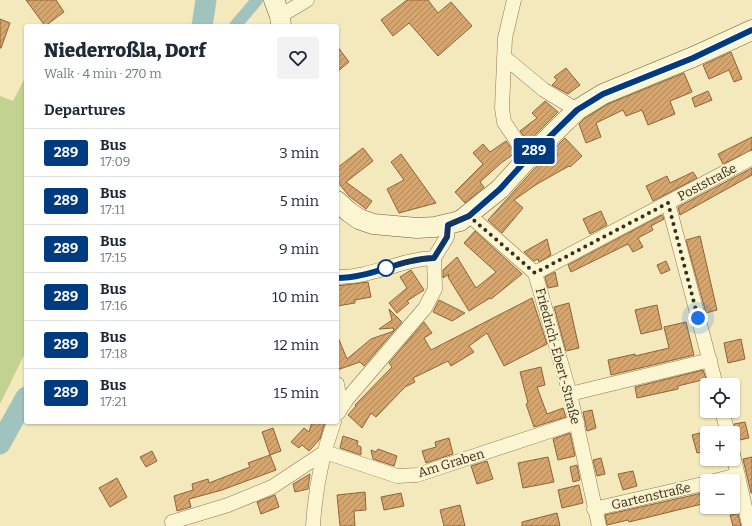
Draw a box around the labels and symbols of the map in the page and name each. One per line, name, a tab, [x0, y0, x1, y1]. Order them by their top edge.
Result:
line badge: 289	[511, 138, 557, 164]
street label: Poststraße	[675, 160, 739, 204]
unlabelled marker	[377, 259, 395, 277]
street label: Friedrich-Ebert-Straße	[533, 286, 583, 426]
your location	[688, 308, 708, 328]
street label: Am Graben	[416, 446, 487, 480]
street label: Gartenstraße	[610, 480, 692, 512]

